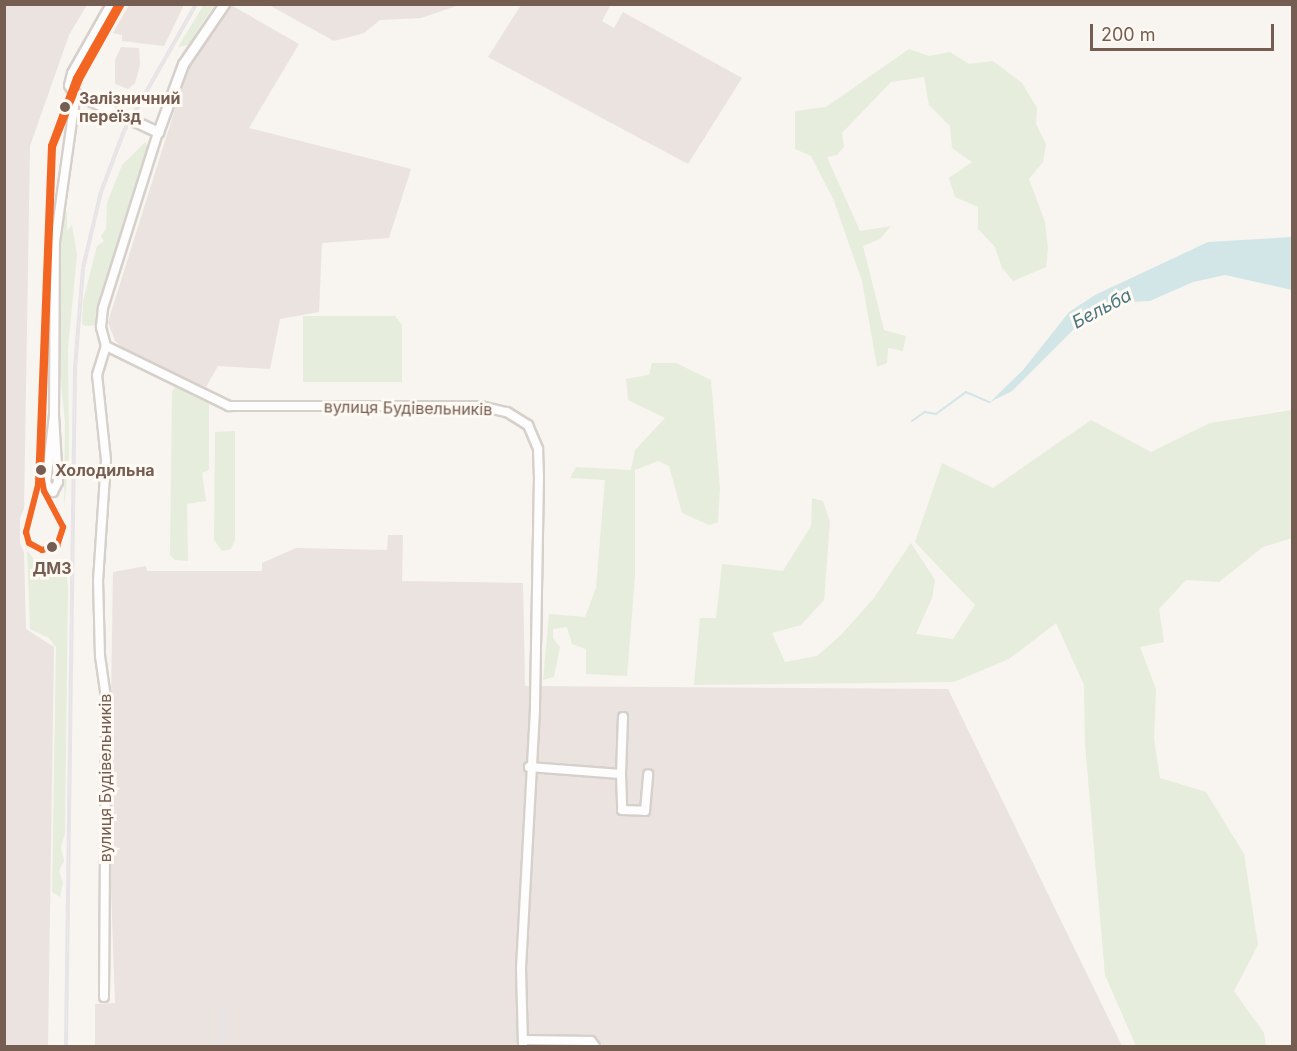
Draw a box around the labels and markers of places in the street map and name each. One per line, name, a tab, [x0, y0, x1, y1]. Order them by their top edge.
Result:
place label: Залізничний переїзд	[79, 88, 180, 126]
marker: Залізничний переїзд	[56, 98, 74, 116]
place label: Холодильна	[55, 460, 155, 480]
marker: Холодильна	[32, 461, 50, 479]
marker: ДМЗ	[43, 538, 61, 556]
place label: ДМЗ	[32, 558, 72, 578]

